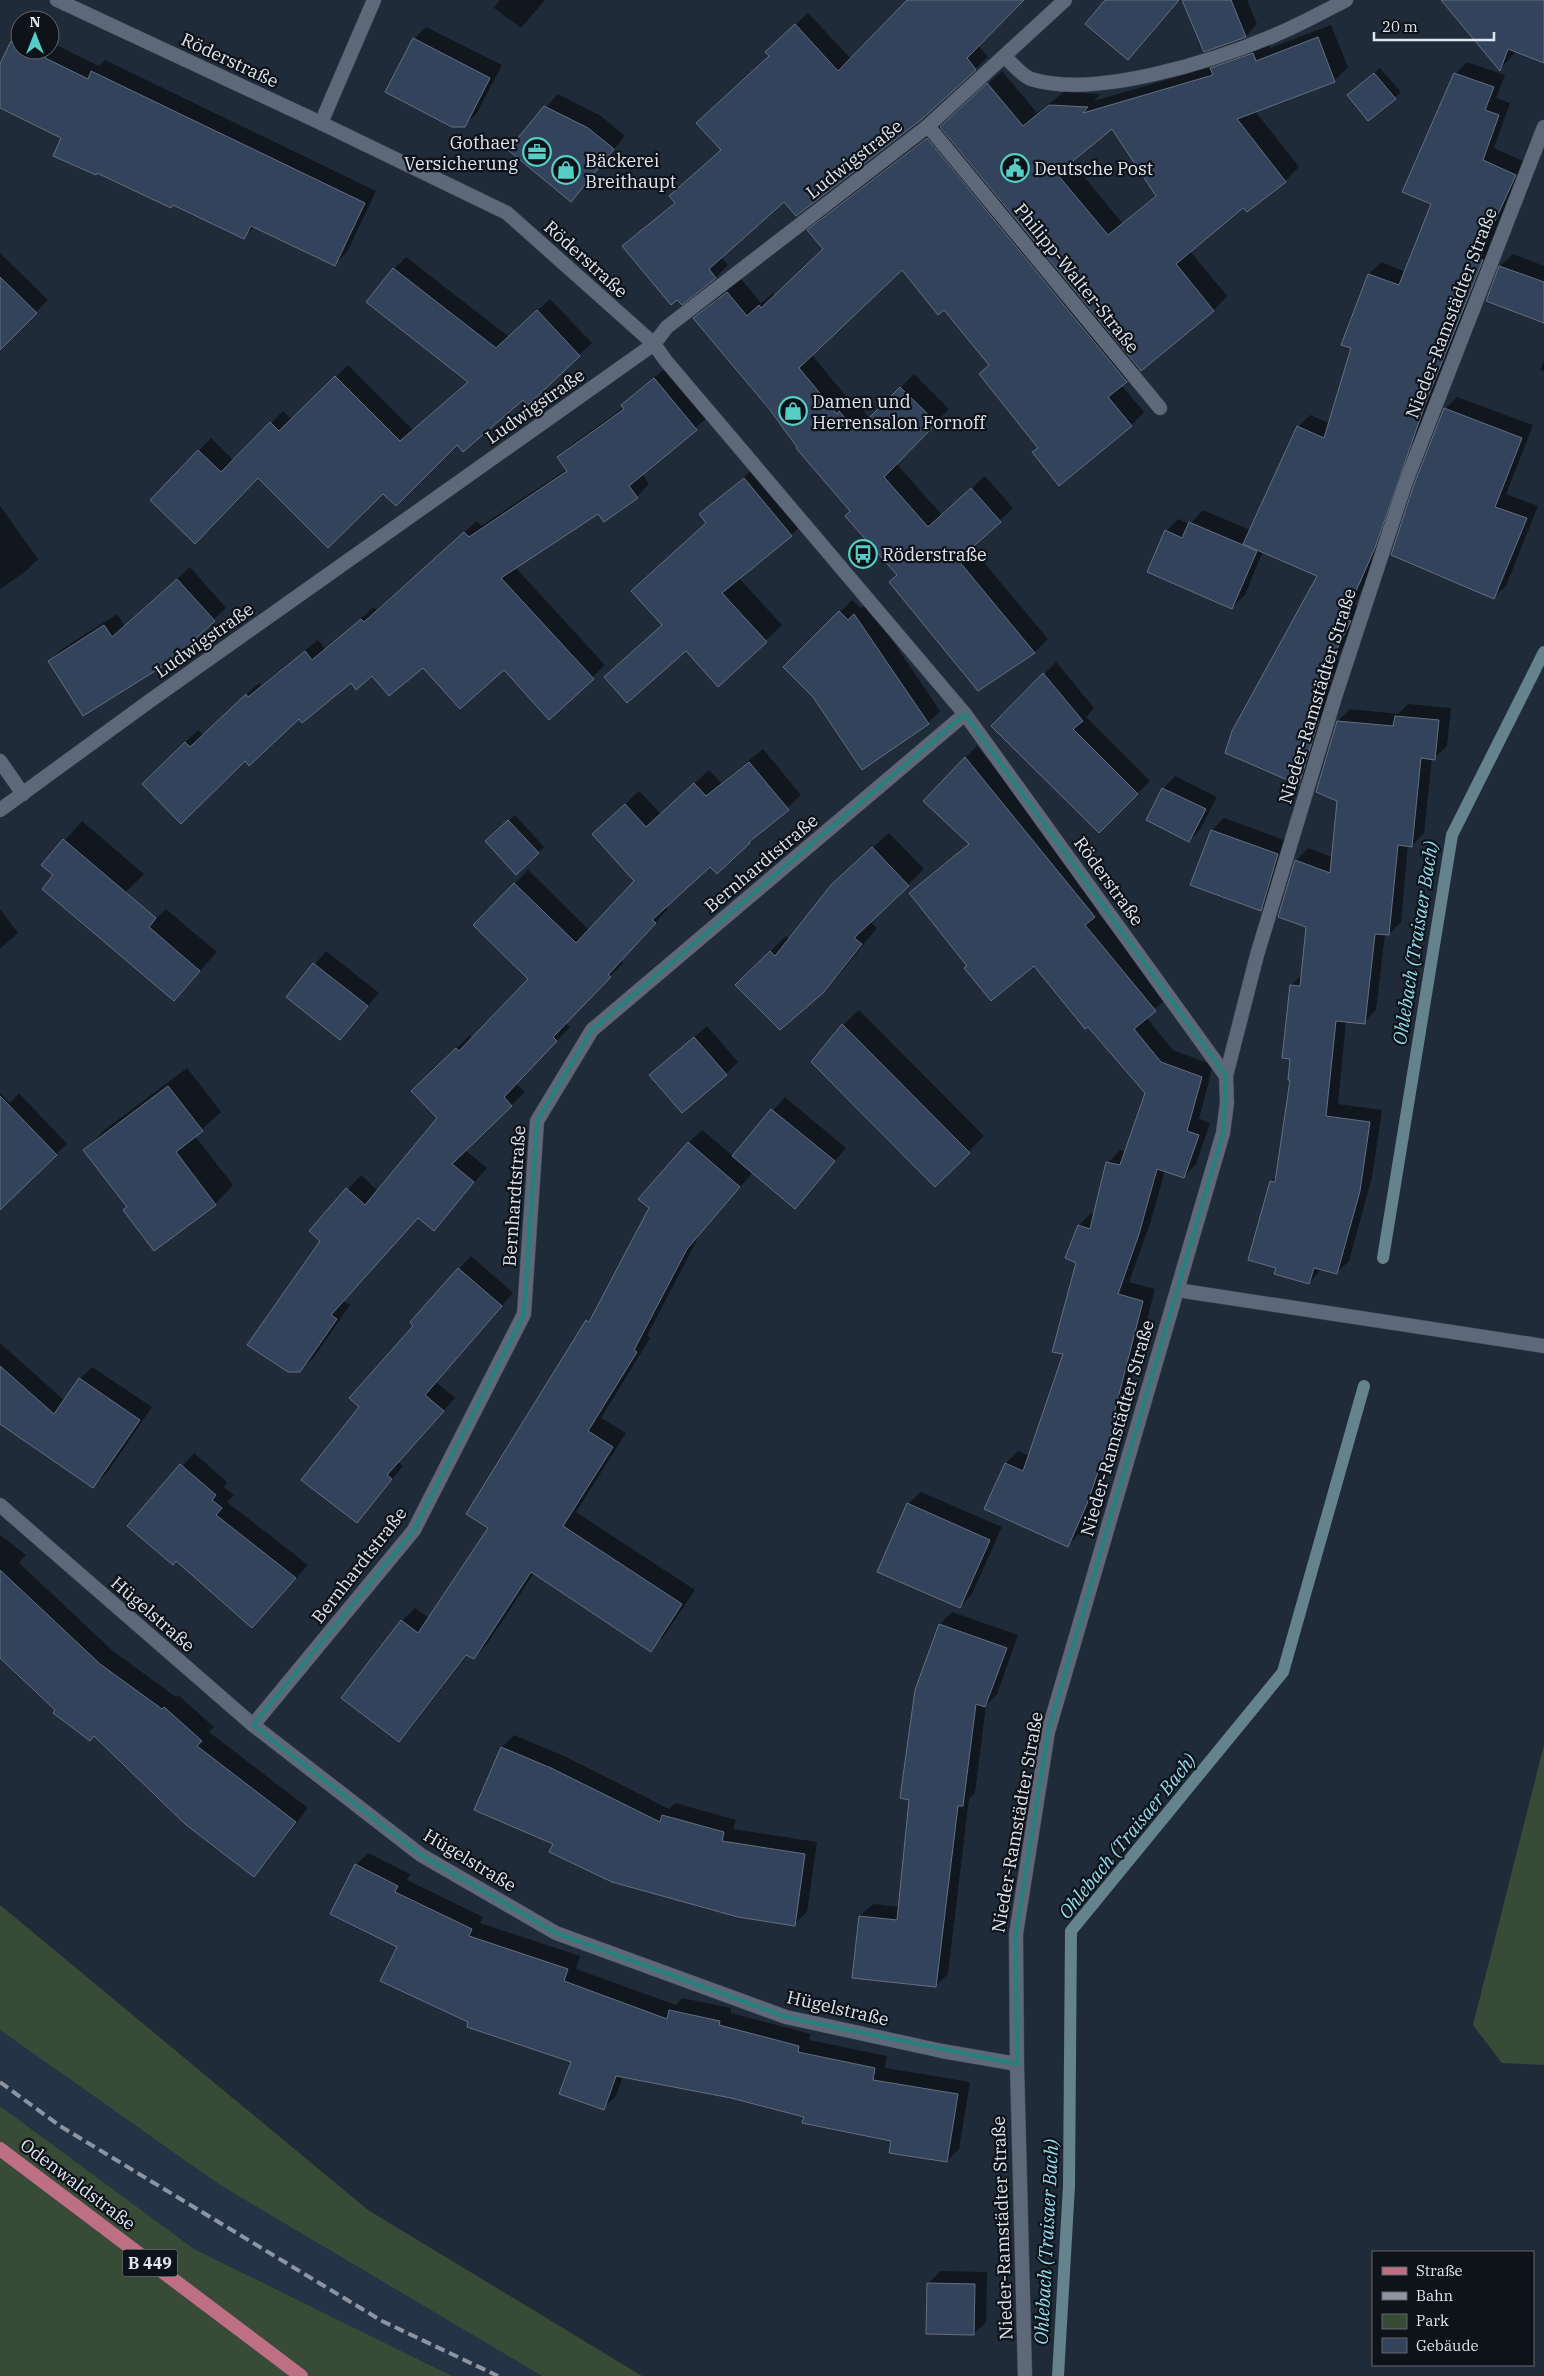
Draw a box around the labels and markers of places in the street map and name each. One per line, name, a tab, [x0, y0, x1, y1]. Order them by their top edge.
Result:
place label: Gothaer Versicherung	[404, 131, 518, 175]
office icon: Gothaer Versicherung	[522, 137, 552, 167]
place label: Bäckerei Breithaupt	[585, 149, 676, 193]
public building icon: Deutsche Post	[1000, 153, 1030, 183]
shop icon: Bäckerei Breithaupt	[551, 155, 581, 185]
place label: Deutsche Post	[1034, 157, 1153, 180]
place label: Damen und Herrensalon Fornoff	[812, 390, 987, 434]
shop icon: Damen und Herrensalon Fornoff	[778, 396, 808, 426]
bus stop icon: Röderstraße	[848, 539, 878, 569]
place label: Röderstraße	[882, 543, 987, 566]

